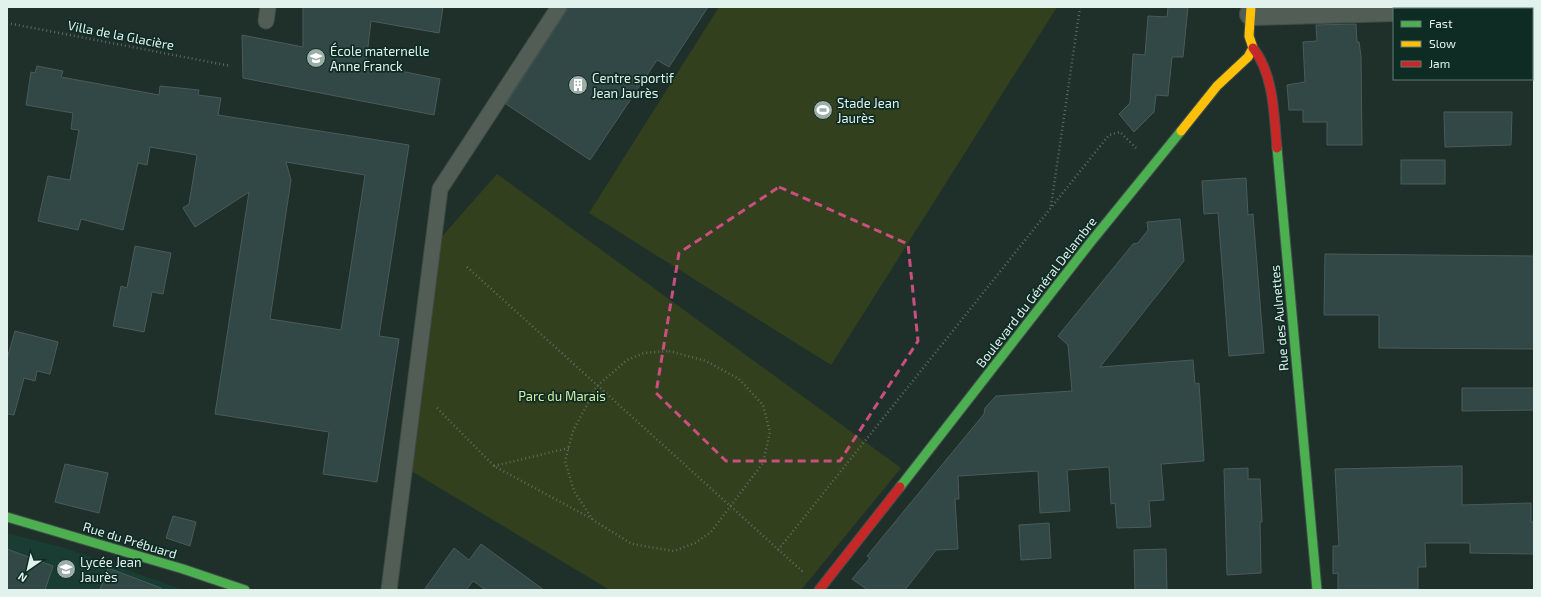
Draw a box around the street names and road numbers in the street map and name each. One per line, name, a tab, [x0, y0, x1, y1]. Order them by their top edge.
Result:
street label: Villa de la Glacière	[67, 17, 175, 53]
street label: Boulevard du Général Delambre	[972, 214, 1100, 370]
street label: Rue des Aulnettes	[1266, 264, 1292, 372]
street label: Rue du Prébuard	[81, 518, 179, 562]

